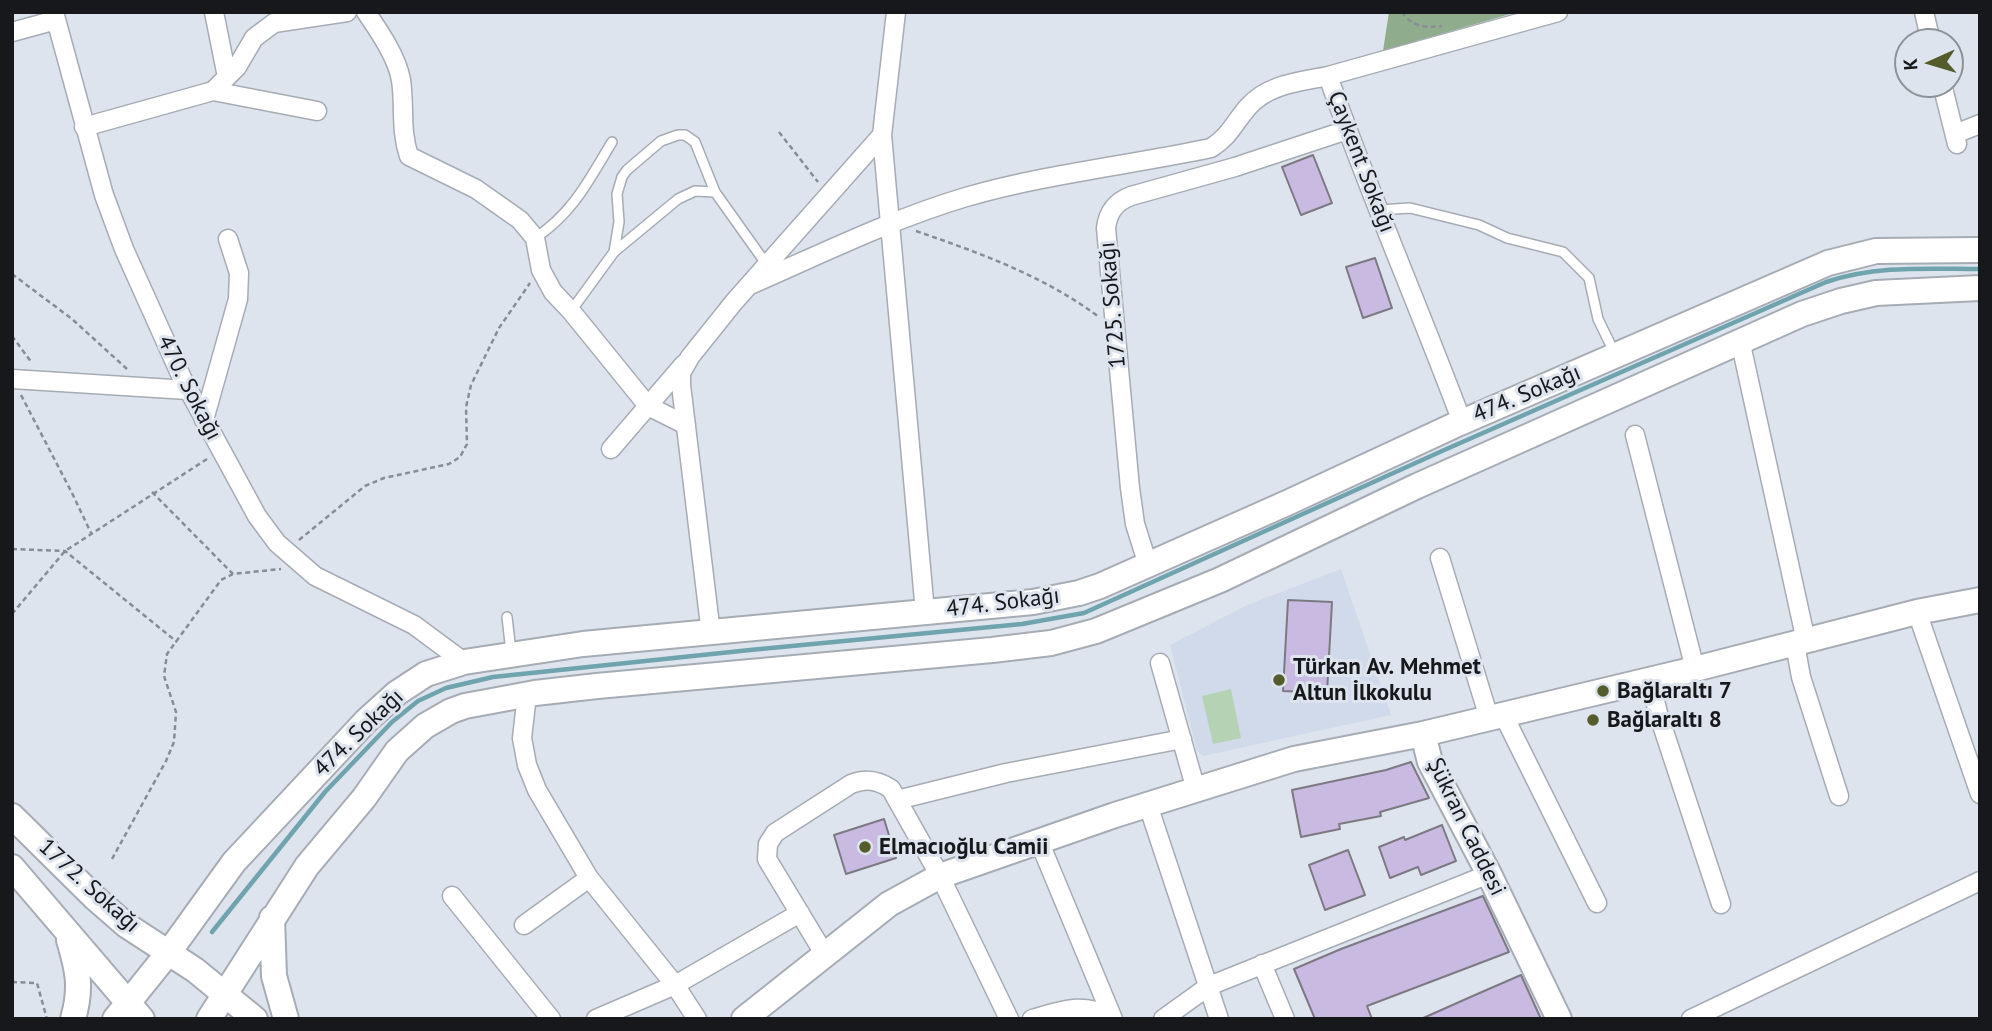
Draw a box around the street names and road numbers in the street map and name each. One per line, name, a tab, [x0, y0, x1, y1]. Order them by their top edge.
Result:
street label: Çaykent Sokağı	[1321, 87, 1401, 237]
street label: 1725. Sokağı	[1094, 241, 1132, 369]
street label: 470. Sokağı	[151, 331, 227, 445]
street label: 474. Sokağı	[1469, 359, 1585, 429]
street label: 474. Sokağı	[945, 582, 1061, 624]
street label: 474. Sokağı	[308, 683, 410, 783]
street label: Şükran Caddesi	[1421, 754, 1511, 900]
street label: 1772. Sokağı	[33, 833, 145, 939]

